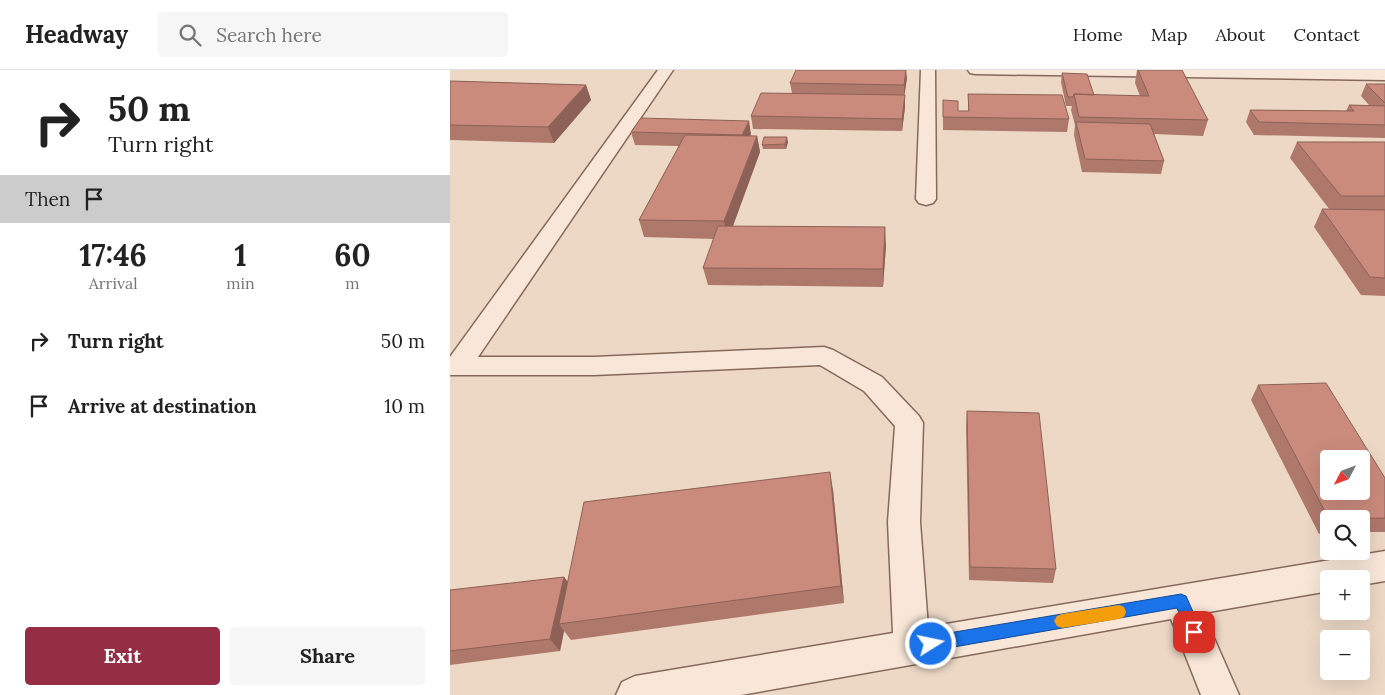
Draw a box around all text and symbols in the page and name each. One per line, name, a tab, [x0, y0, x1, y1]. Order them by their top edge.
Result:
search box	[158, 12, 508, 57]
text: Headway	[25, 19, 128, 50]
icon: search	[176, 21, 204, 49]
text: Search here	[216, 23, 322, 47]
text: Home	[1073, 23, 1123, 46]
text: Map	[1151, 23, 1187, 46]
text: About	[1215, 23, 1265, 46]
text: Contact	[1293, 23, 1360, 46]
text: 50 m	[108, 86, 191, 131]
icon: right	[25, 90, 90, 155]
text: Turn right	[108, 130, 213, 158]
icon: arrive	[80, 185, 108, 213]
text: Then	[25, 187, 70, 211]
text: 17:46	[79, 236, 147, 274]
text: 1	[234, 236, 247, 274]
text: 60	[334, 236, 371, 274]
text: Arrival	[89, 273, 138, 293]
text: min	[226, 273, 255, 293]
text: m	[345, 273, 360, 293]
icon: right	[25, 327, 53, 355]
text: Turn right	[68, 329, 164, 353]
text: 50 m	[381, 329, 425, 353]
icon: arrive	[25, 392, 53, 420]
text: Arrive at destination	[68, 394, 257, 418]
text: 10 m	[384, 394, 425, 418]
north arrow	[1320, 450, 1370, 500]
map controls	[1320, 450, 1370, 680]
button: search	[1320, 510, 1370, 560]
button: +	[1320, 570, 1370, 620]
pin	[1173, 611, 1215, 653]
position arrow	[904, 617, 956, 669]
icon: arrive	[1180, 618, 1208, 646]
button: Exit	[25, 627, 220, 685]
button: Share	[230, 627, 425, 685]
button: −	[1320, 630, 1370, 680]

